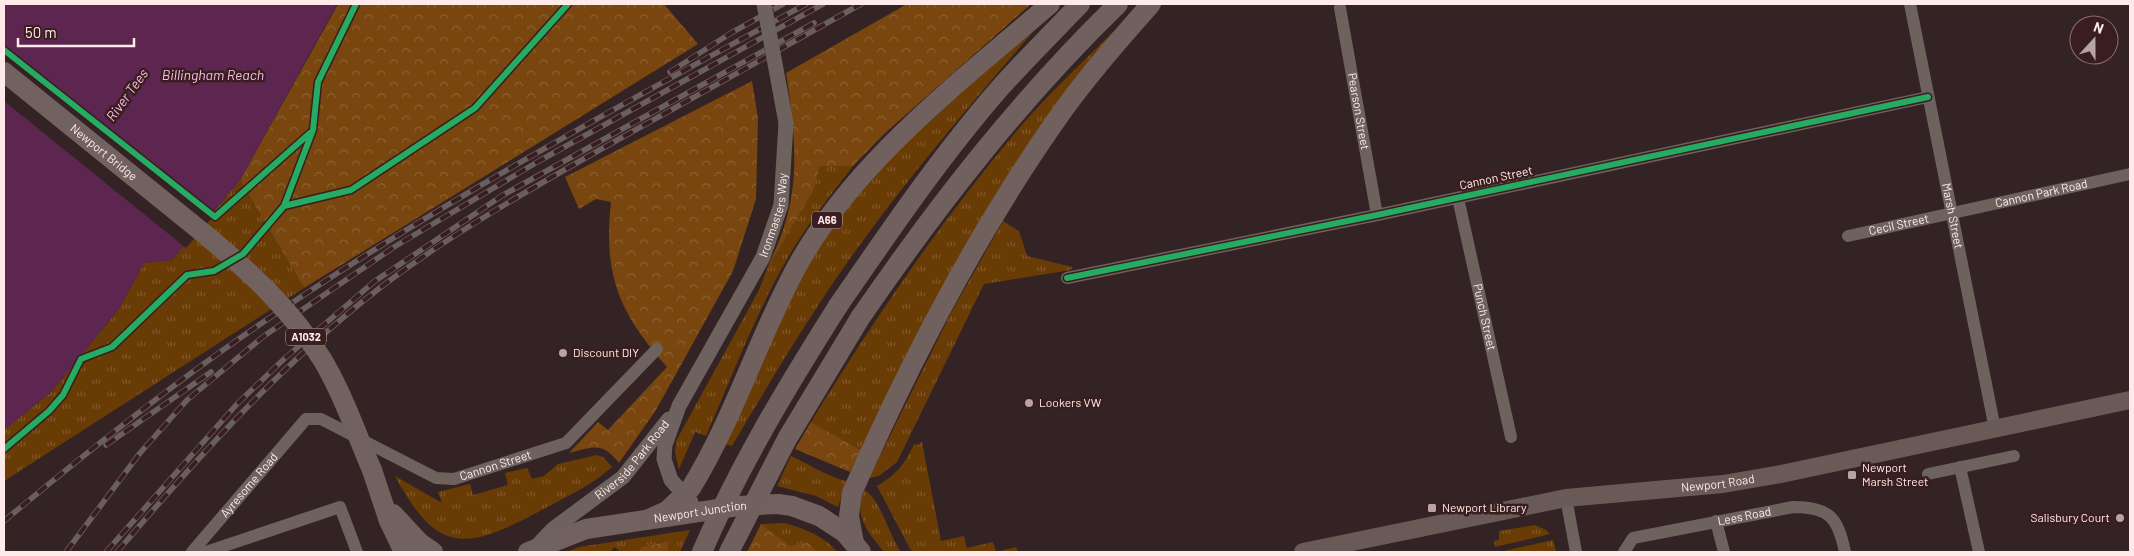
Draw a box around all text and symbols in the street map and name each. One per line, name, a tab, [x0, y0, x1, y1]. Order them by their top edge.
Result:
scale bar	[18, 15, 134, 47]
north arrow	[2069, 15, 2119, 65]
text: N	[2091, 18, 2106, 37]
text: 50 m	[25, 23, 57, 41]
water label: River Tees	[102, 65, 152, 124]
water label: Billingham Reach	[162, 66, 264, 83]
street label: Pearson Street	[1346, 72, 1373, 151]
street label: Newport Bridge	[68, 121, 140, 183]
street label: Cannon Street	[1458, 162, 1534, 192]
street label: Ironmasters Way	[755, 172, 789, 259]
street label: Cannon Park Road	[1994, 176, 2089, 209]
street label: Marsh Street	[1940, 182, 1967, 250]
street label: Cecil Street	[1867, 210, 1930, 237]
road number: A66	[812, 212, 842, 228]
street label: Punch Street	[1471, 282, 1500, 352]
road number: A1032	[286, 328, 326, 346]
place label: Discount DIY	[573, 345, 639, 359]
marker: Discount DIY	[557, 347, 569, 359]
place label: Lookers VW	[1039, 395, 1102, 409]
marker: Lookers VW	[1023, 397, 1035, 409]
street label: Riverside Park Road	[592, 417, 671, 502]
street label: Cannon Street	[458, 447, 533, 483]
street label: Ayresome Road	[217, 449, 280, 520]
place label: Newport Marsh Street	[1862, 460, 1928, 488]
marker: Newport Marsh Street	[1846, 469, 1858, 481]
street label: Newport Road	[1680, 471, 1755, 494]
street label: Newport Junction	[653, 498, 747, 525]
place label: Newport Library	[1442, 500, 1527, 514]
marker: Newport Library	[1426, 502, 1438, 514]
street label: Lees Road	[1716, 503, 1772, 527]
place label: Salisbury Court	[2031, 510, 2110, 524]
marker: Salisbury Court	[2114, 512, 2126, 524]

